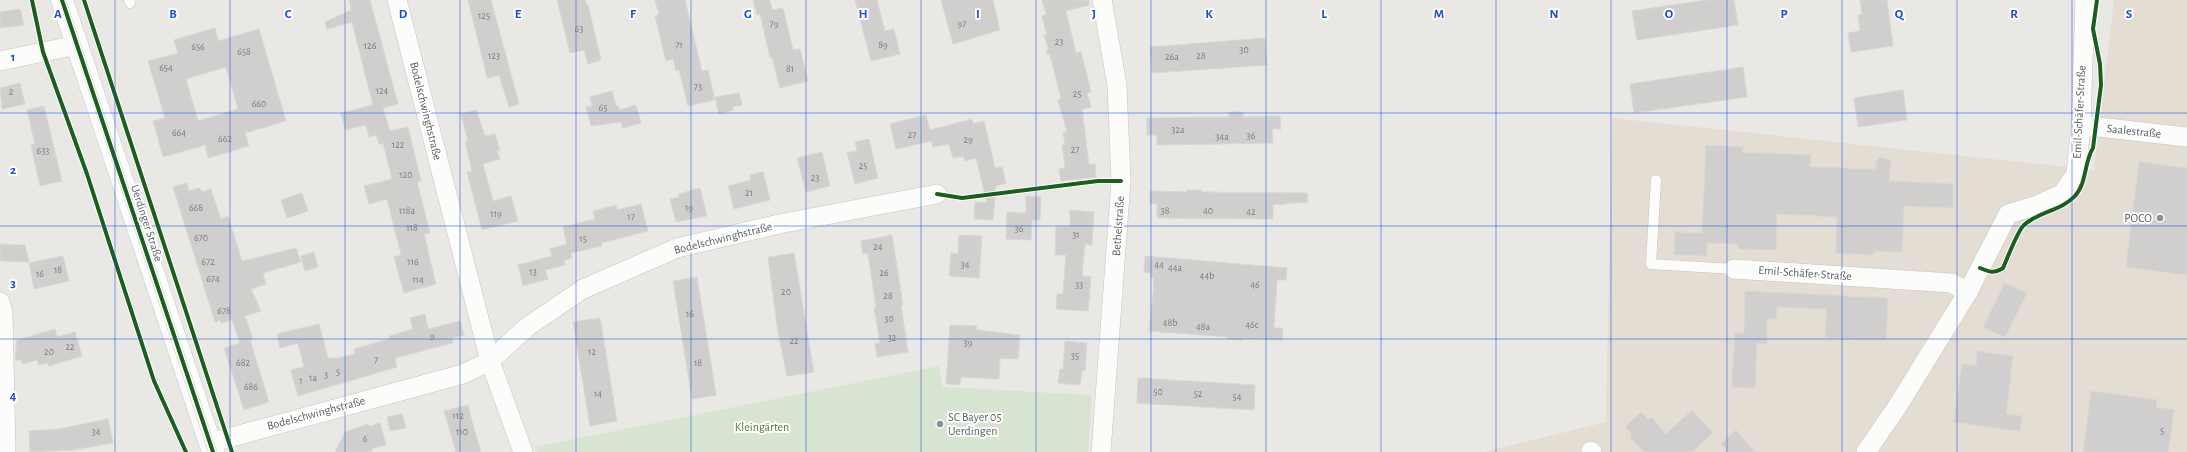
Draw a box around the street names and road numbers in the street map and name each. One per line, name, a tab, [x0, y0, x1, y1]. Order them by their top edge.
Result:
street label: Bodelschwinghstraße	[408, 61, 444, 161]
street label: Emil-Schäfer-Straße	[2071, 65, 2087, 159]
street label: Saalestraße	[2106, 122, 2162, 140]
street label: Uerdinger Straße	[129, 183, 165, 263]
street label: Bethelstraße	[1110, 196, 1126, 256]
street label: Bodelschwinghstraße	[673, 220, 773, 256]
street label: Emil-Schäfer-Straße	[1758, 264, 1852, 282]
street label: Bodelschwinghstraße	[266, 394, 366, 432]

